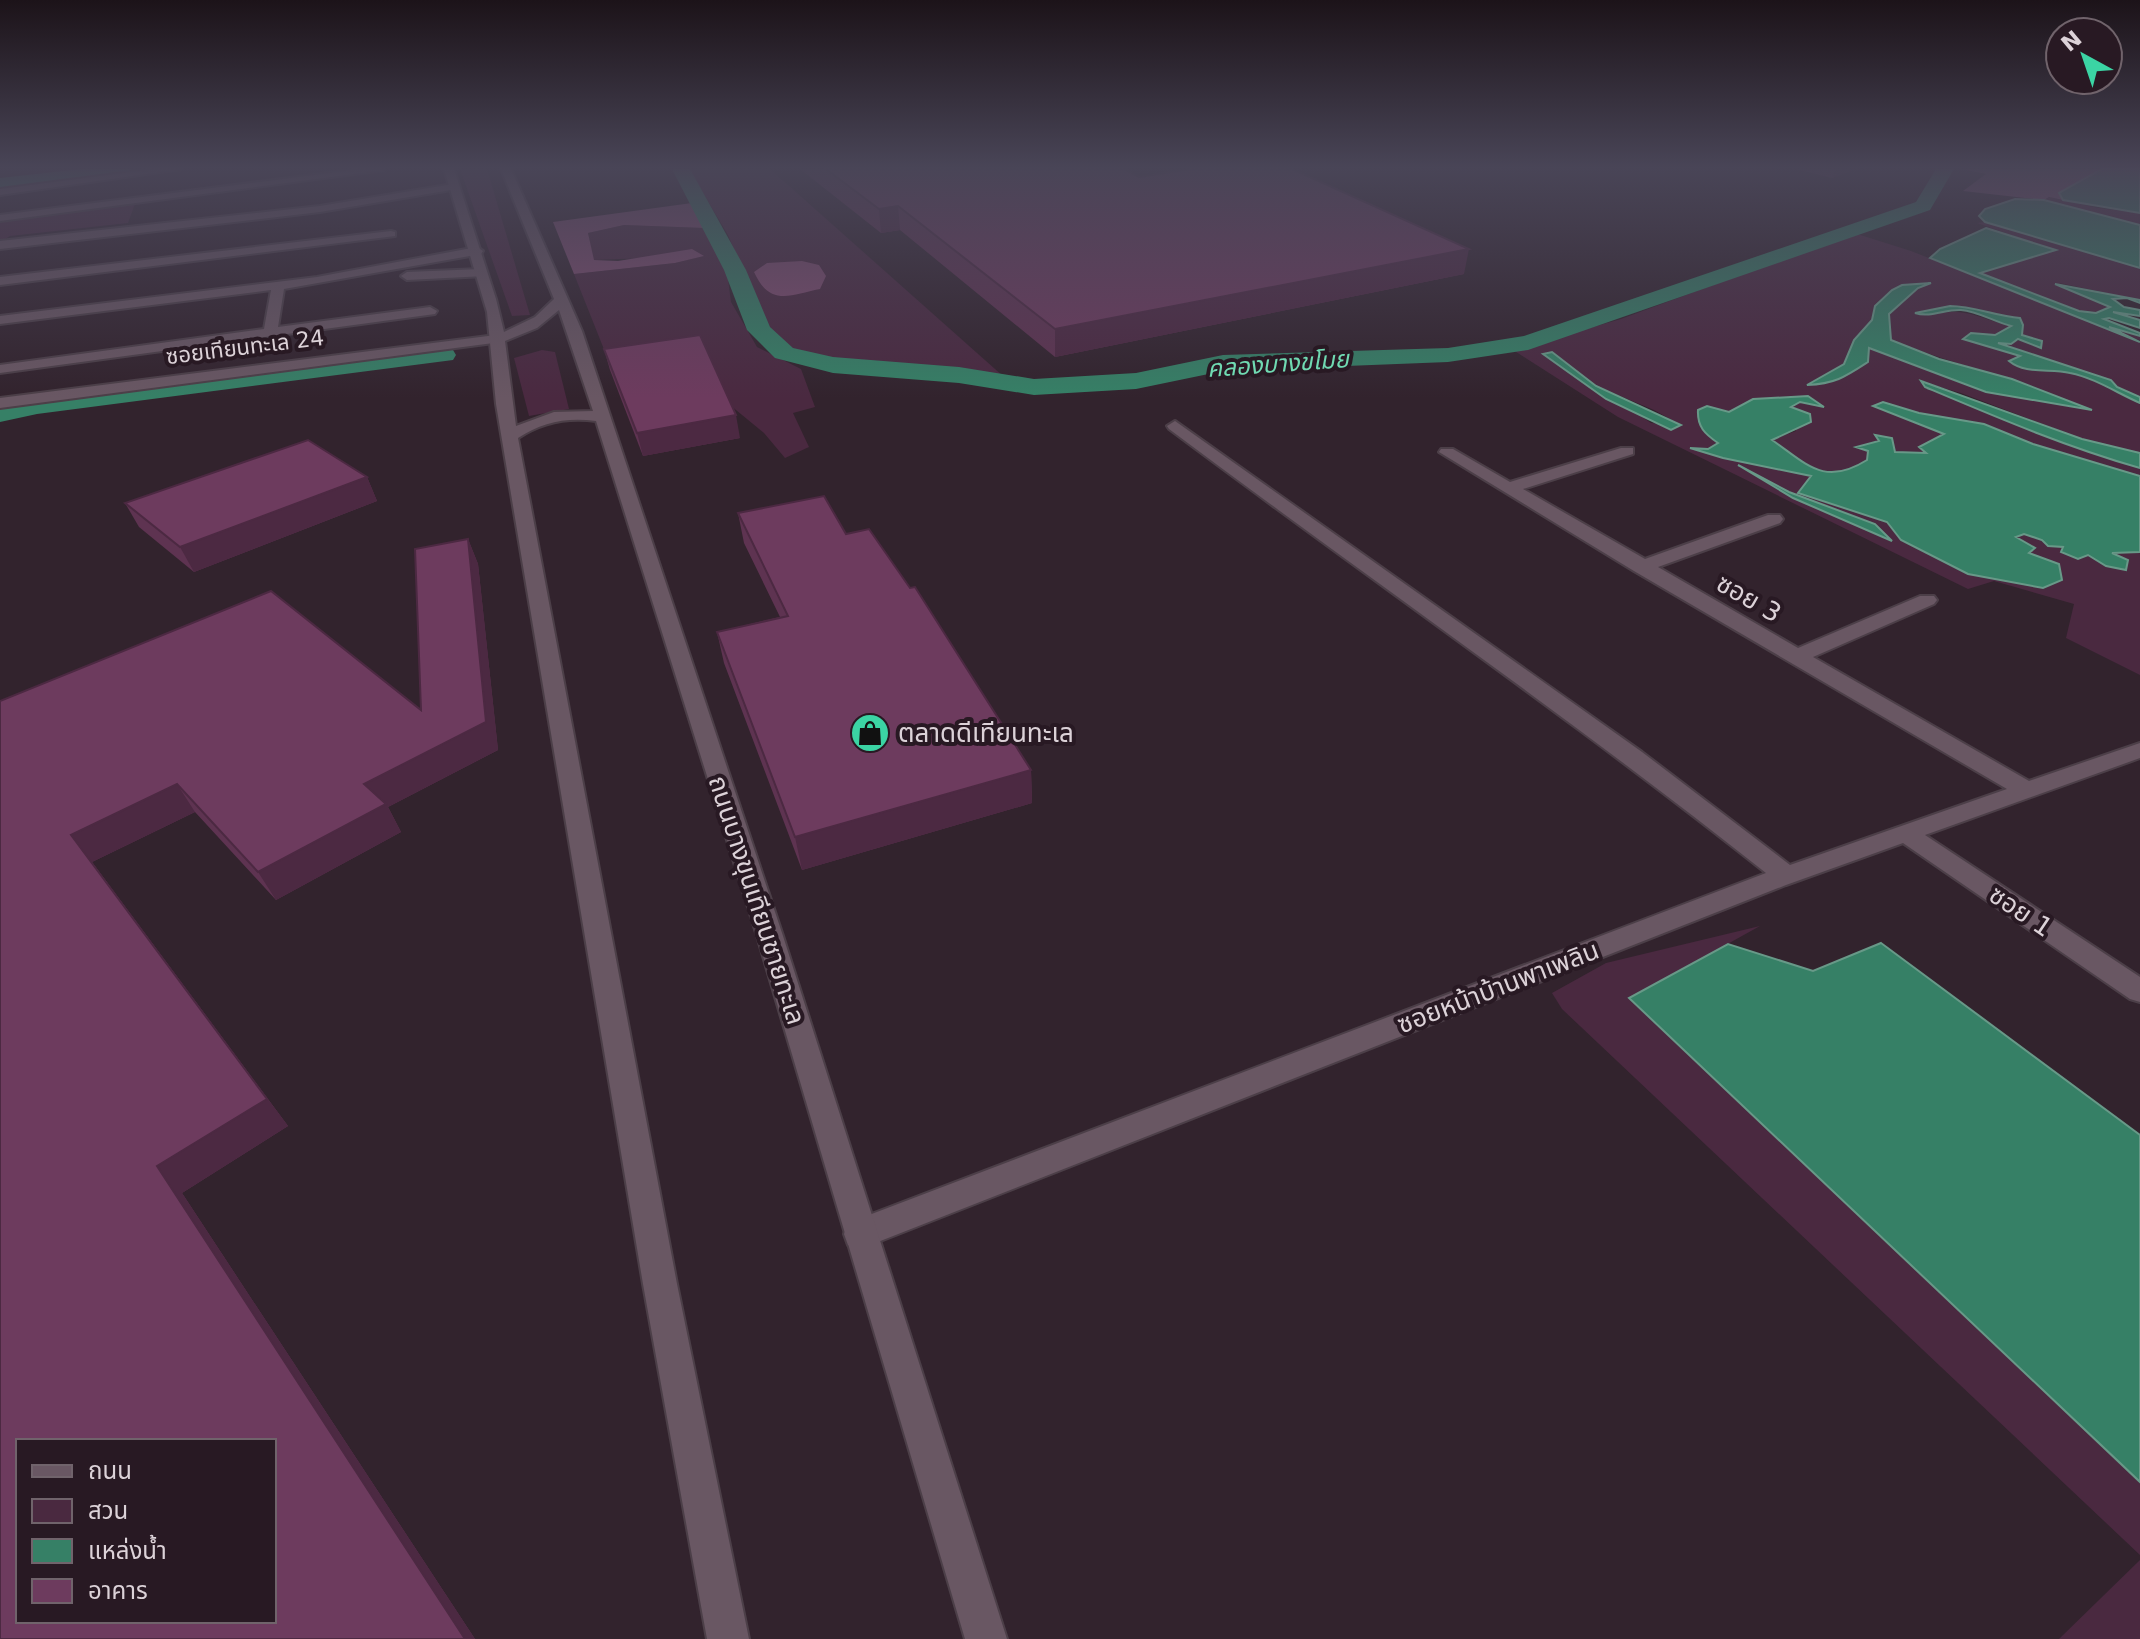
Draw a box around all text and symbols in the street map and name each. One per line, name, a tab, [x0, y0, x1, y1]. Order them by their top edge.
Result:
north arrow	[2044, 16, 2124, 96]
text: N	[2056, 26, 2087, 57]
street label: ซอยเทียนทะเล 24	[165, 325, 325, 369]
water label: คลองบางขโมย	[1206, 345, 1351, 383]
street label: ซอย 3	[1711, 568, 1787, 628]
shop icon: ตลาดดีเทียนทะเล	[849, 712, 891, 754]
place label: ตลาดดีเทียนทะเล	[898, 718, 1074, 748]
street label: ถนนบางขุนเทียนชายทะเล	[702, 772, 811, 1029]
street label: ซอย 1	[1984, 879, 2058, 943]
street label: ซอยหน้าบ้านพาเพลิน	[1393, 935, 1603, 1039]
legend	[16, 1439, 276, 1623]
text: ถนน	[88, 1457, 132, 1485]
text: สวน	[88, 1497, 128, 1525]
text: แหล่งน้ำ	[88, 1534, 167, 1565]
text: อาคาร	[88, 1577, 148, 1605]

